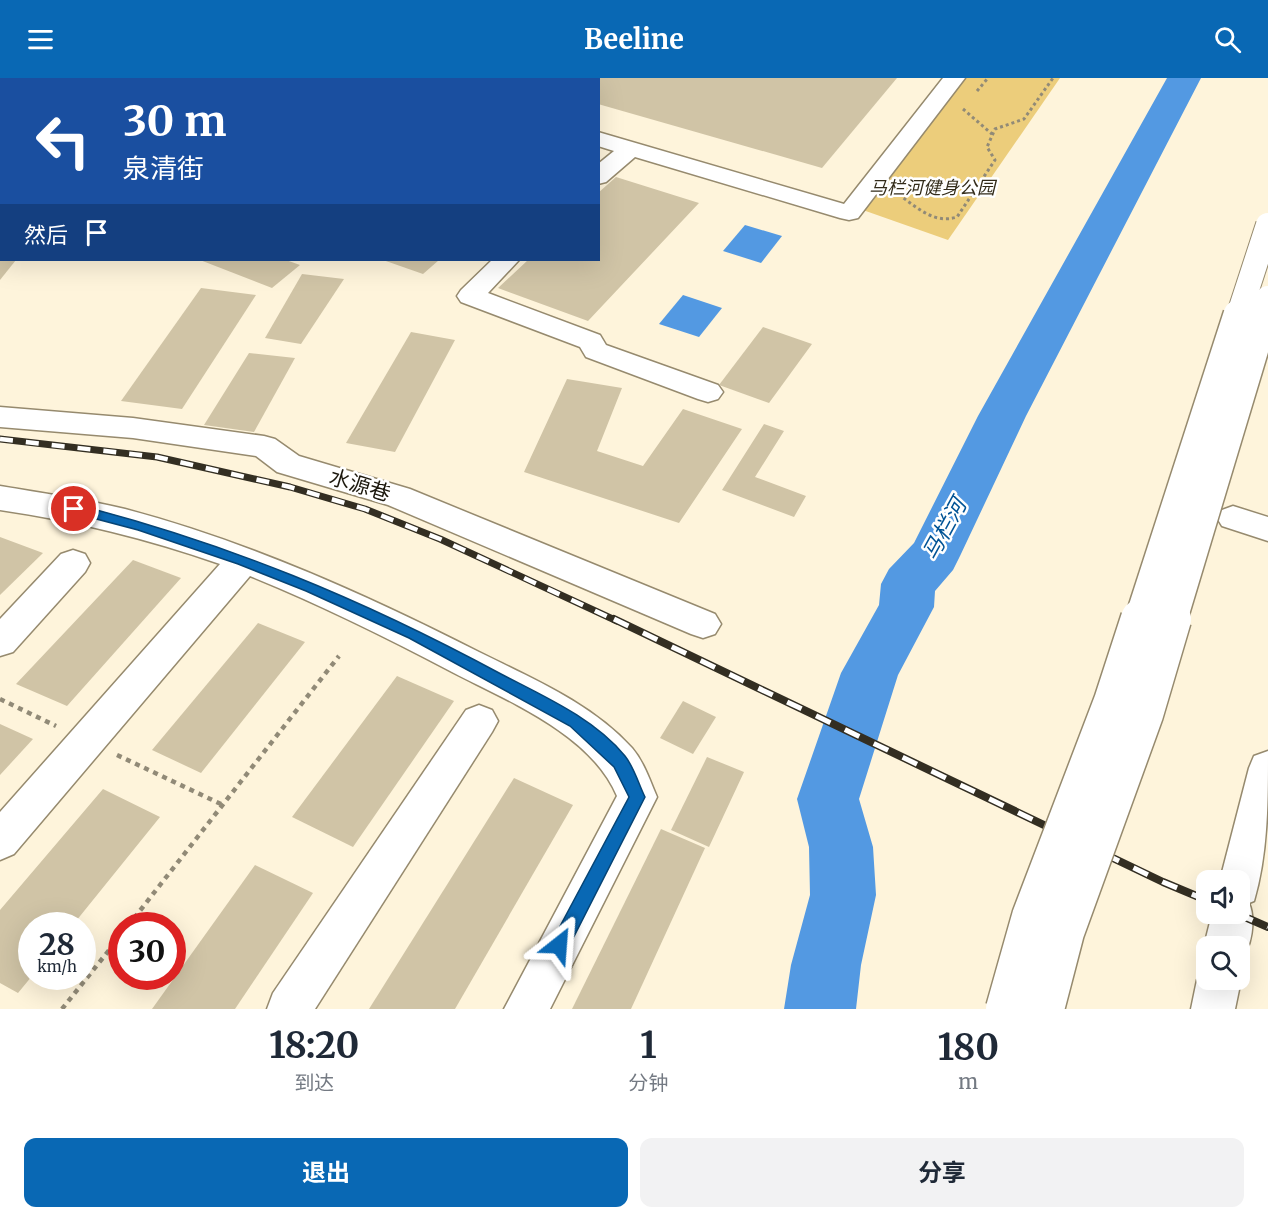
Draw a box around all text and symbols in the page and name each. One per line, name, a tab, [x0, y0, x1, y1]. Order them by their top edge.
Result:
text: Beeline	[584, 22, 684, 56]
icon: menu	[24, 23, 57, 56]
icon: search	[1211, 23, 1244, 56]
text: 30 m	[123, 95, 227, 147]
icon: left	[24, 102, 102, 180]
text: 泉清街	[123, 151, 204, 185]
park label: 马栏河健身公园	[869, 176, 998, 199]
icon: arrive	[80, 216, 113, 249]
text: 然后	[24, 221, 68, 249]
street label: 水源巷	[326, 463, 394, 507]
pin	[48, 483, 99, 534]
water label: 马栏河	[916, 490, 974, 565]
icon: arrive	[57, 492, 90, 525]
map controls	[1196, 870, 1250, 990]
button: sound	[1196, 870, 1250, 924]
speed limit sign: 30	[108, 912, 186, 990]
position arrow	[527, 913, 591, 977]
text: 28	[39, 925, 75, 963]
button: search	[1196, 936, 1250, 990]
text: km/h	[37, 957, 77, 976]
text: 18:20	[269, 1023, 359, 1068]
text: 1	[640, 1023, 657, 1068]
text: 180	[937, 1025, 999, 1070]
text: m	[958, 1069, 978, 1094]
text: 到达	[294, 1070, 334, 1095]
text: 分钟	[628, 1070, 668, 1095]
button: 退出	[24, 1138, 628, 1207]
button: 分享	[640, 1138, 1244, 1207]

